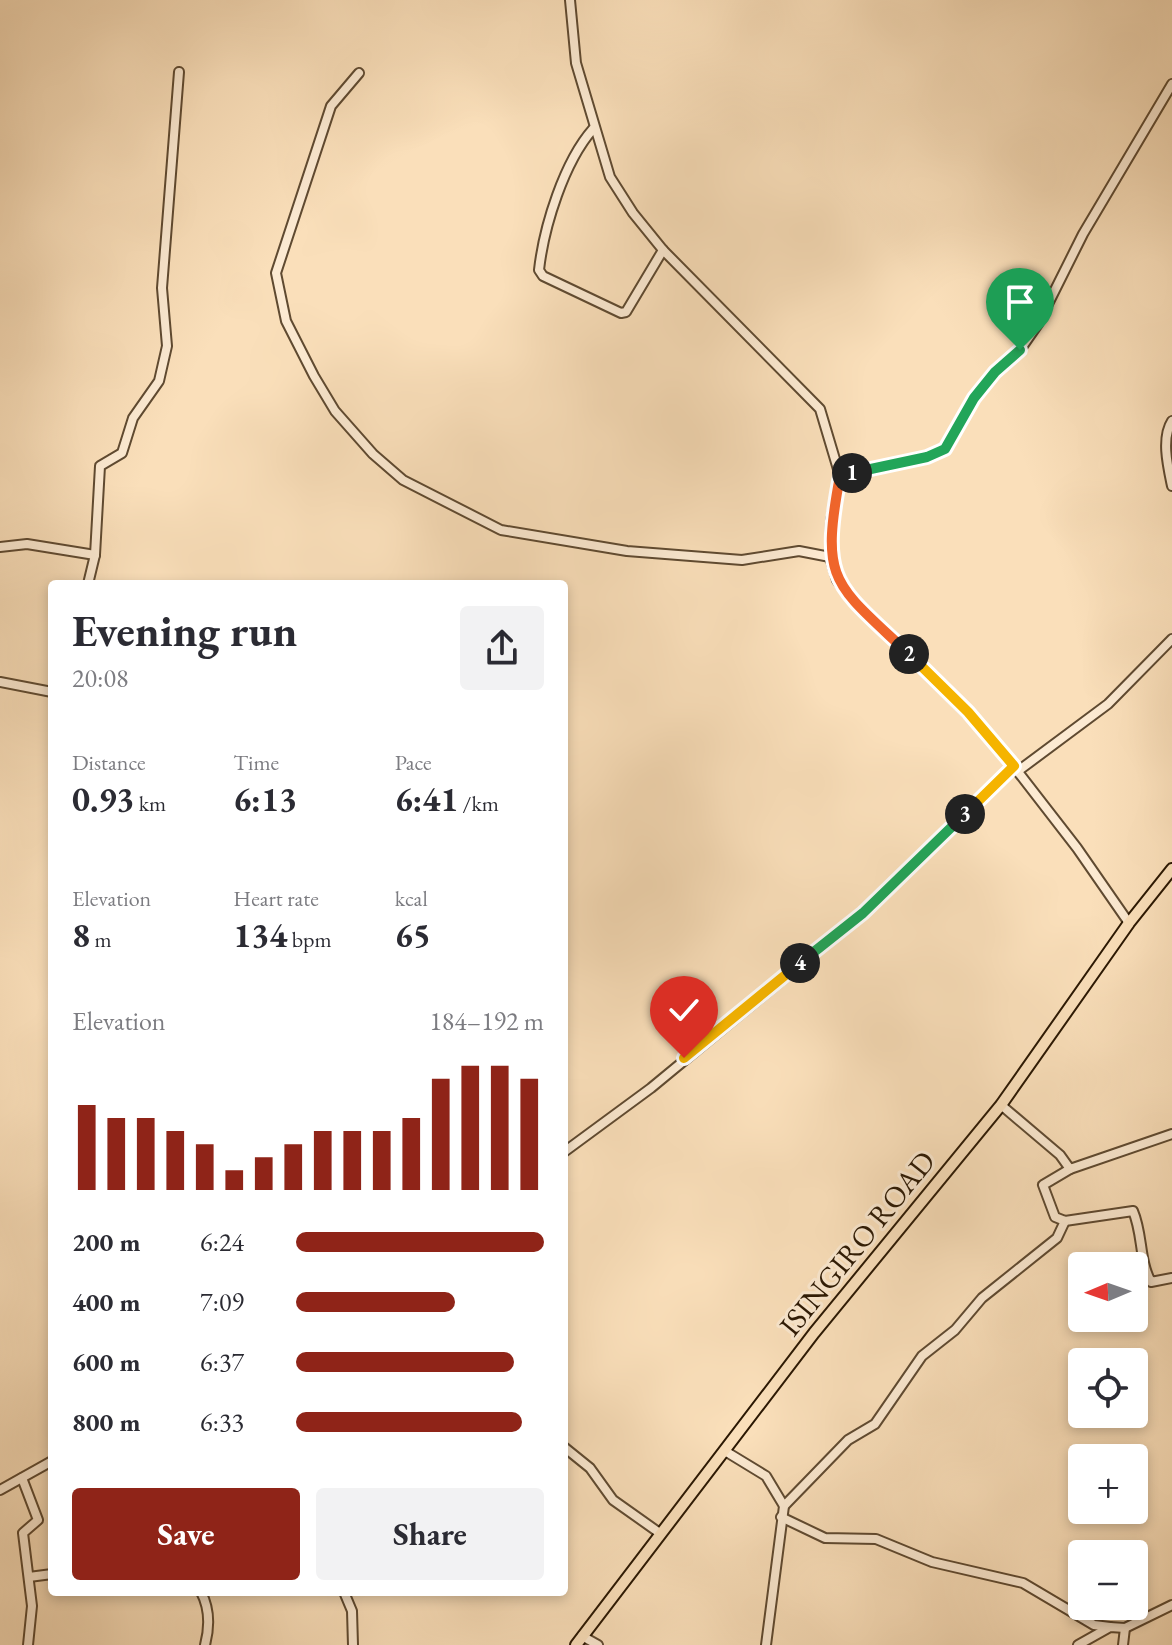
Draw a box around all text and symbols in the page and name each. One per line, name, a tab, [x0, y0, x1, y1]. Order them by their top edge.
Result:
pin	[986, 268, 1054, 350]
icon: arrive	[998, 280, 1042, 324]
pin: 1	[832, 453, 872, 493]
text: 1	[846, 458, 858, 487]
text: Evening run	[72, 602, 297, 659]
button: share	[460, 606, 544, 690]
pin: 2	[889, 634, 929, 674]
text: 2	[903, 639, 915, 668]
text: 20:08	[72, 661, 128, 695]
text: Distance	[72, 748, 145, 777]
text: Time	[233, 748, 279, 777]
text: Pace	[395, 748, 432, 777]
text: 0.93	[72, 777, 134, 821]
text: 6:13	[233, 777, 297, 821]
text: 6:41	[395, 777, 458, 821]
text: km	[134, 789, 166, 818]
text: /km	[458, 789, 499, 818]
pin: 3	[945, 794, 985, 834]
text: 3	[959, 799, 971, 828]
text: Elevation	[72, 884, 151, 913]
text: Heart rate	[233, 884, 319, 913]
text: kcal	[395, 884, 428, 913]
text: 8	[72, 913, 90, 957]
text: 134	[233, 913, 287, 957]
text: 65	[395, 913, 431, 957]
text: m	[90, 925, 112, 954]
text: bpm	[287, 925, 332, 954]
pin: 4	[780, 943, 820, 983]
text: 4	[794, 948, 806, 977]
pin	[650, 976, 718, 1058]
icon: check	[662, 988, 706, 1032]
text: Elevation	[72, 1004, 166, 1038]
text: 184–192 m	[429, 1004, 544, 1038]
street label: ISINGIRO ROAD	[770, 1142, 944, 1344]
text: 200 m	[72, 1225, 140, 1259]
text: 6:24	[200, 1225, 244, 1259]
north arrow	[1068, 1252, 1148, 1332]
map controls	[1068, 1252, 1148, 1620]
text: 400 m	[72, 1285, 140, 1319]
text: 7:09	[200, 1285, 244, 1319]
text: 600 m	[72, 1345, 140, 1379]
text: 6:37	[200, 1345, 244, 1379]
button: locate	[1068, 1348, 1148, 1428]
text: 800 m	[72, 1405, 140, 1439]
text: 6:33	[200, 1405, 244, 1439]
button: +	[1068, 1444, 1148, 1524]
button: Save	[72, 1488, 300, 1580]
button: Share	[316, 1488, 544, 1580]
button: −	[1068, 1540, 1148, 1620]

